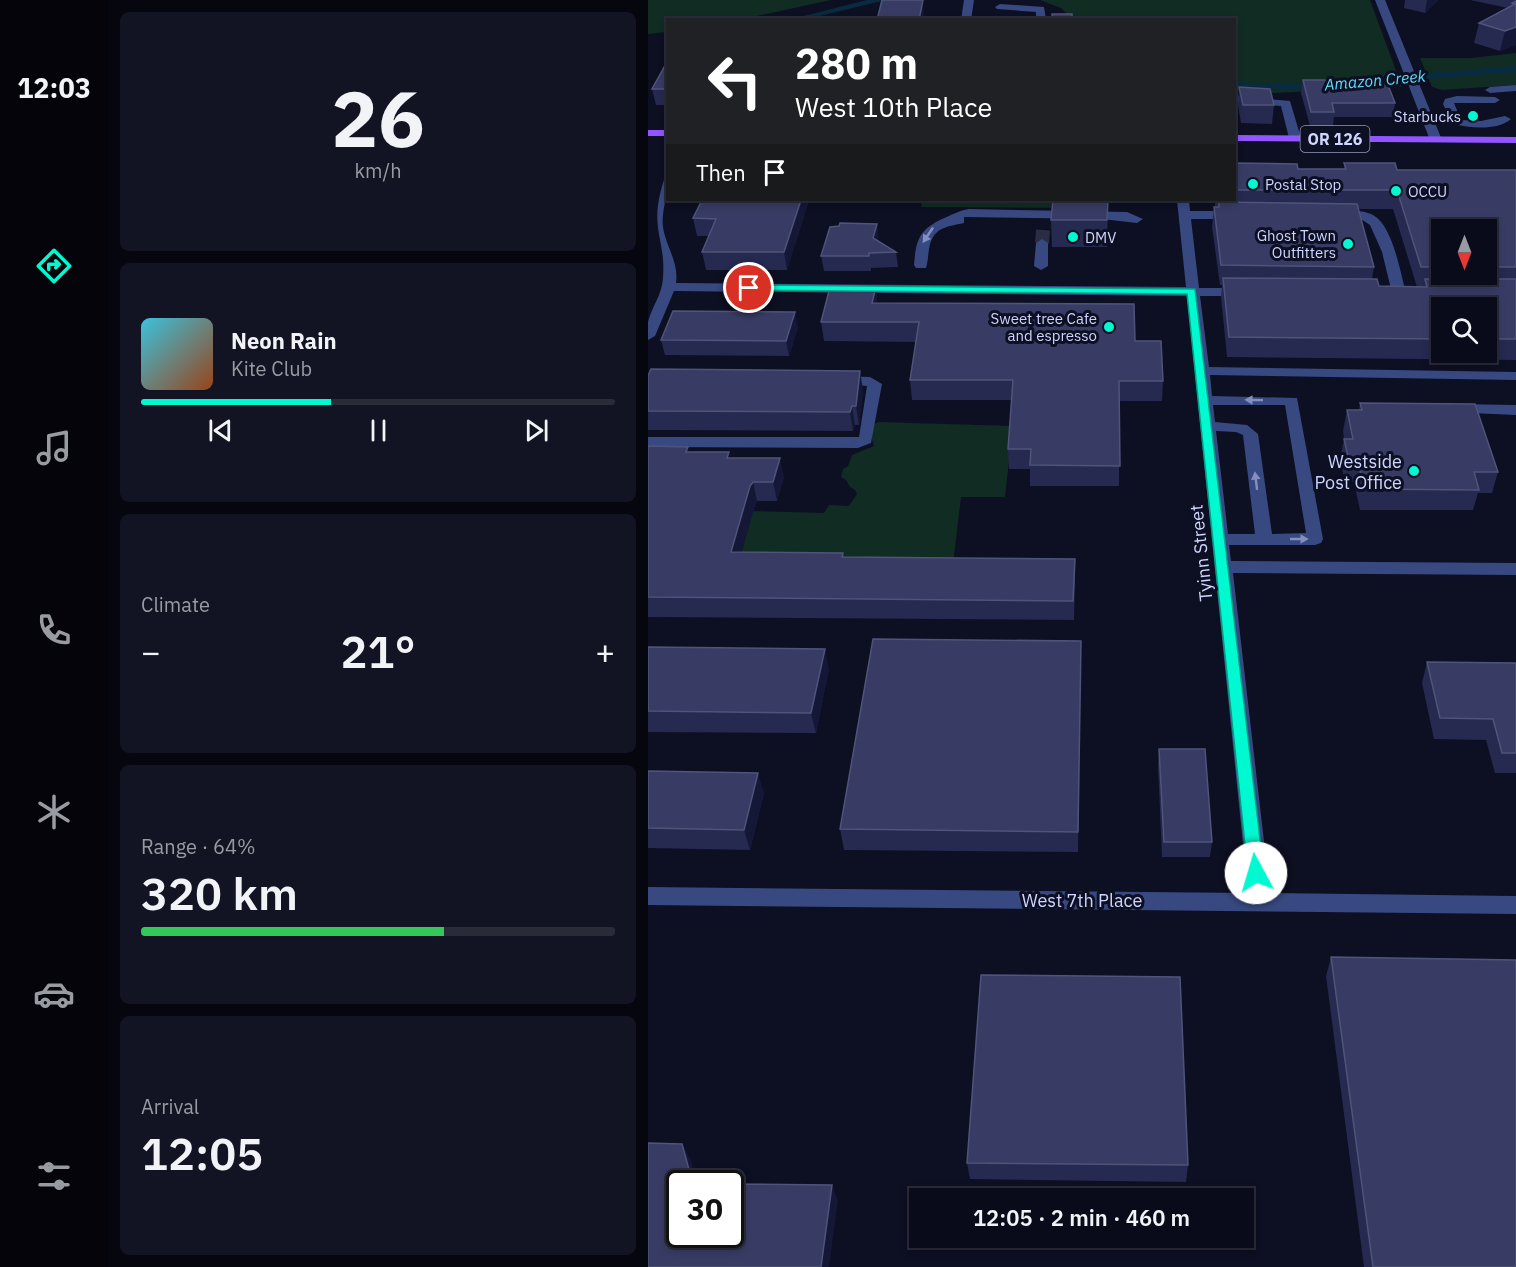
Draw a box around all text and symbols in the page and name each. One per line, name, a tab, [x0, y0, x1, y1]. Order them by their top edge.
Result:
text: 280 m	[795, 36, 918, 91]
icon: left	[696, 42, 774, 120]
water label: Amazon Creek	[1323, 66, 1427, 94]
text: 26	[331, 67, 425, 168]
text: 12:03	[17, 70, 91, 105]
text: West 10th Place	[795, 89, 992, 124]
place label: Starbucks	[1394, 107, 1461, 126]
marker: Starbucks	[1466, 109, 1480, 123]
road number: OR 126	[1300, 126, 1370, 152]
icon: arrive	[758, 156, 791, 189]
text: km/h	[354, 157, 402, 184]
text: Then	[696, 158, 746, 187]
place label: Postal Stop	[1265, 175, 1341, 194]
marker: Postal Stop	[1246, 177, 1260, 191]
place label: OCCU	[1408, 182, 1447, 201]
marker: OCCU	[1389, 184, 1403, 198]
north arrow	[1431, 219, 1497, 285]
map controls	[1431, 219, 1497, 363]
place label: Ghost Town Outfitters	[1257, 226, 1336, 262]
one-way arrow	[922, 227, 934, 243]
place label: DMV	[1085, 228, 1116, 247]
marker: DMV	[1066, 230, 1080, 244]
marker: Ghost Town Outfitters	[1341, 237, 1355, 251]
icon: directions	[33, 245, 75, 287]
pin	[723, 262, 774, 313]
icon: arrive	[732, 271, 765, 304]
button: search	[1431, 297, 1497, 363]
place label: Sweet tree Cafe and espresso	[990, 309, 1097, 345]
marker: Sweet tree Cafe and espresso	[1102, 320, 1116, 334]
text: Neon Rain	[231, 326, 337, 355]
text: Kite Club	[231, 355, 312, 382]
one-way arrow	[1244, 396, 1263, 405]
icon: previous	[204, 414, 237, 447]
icon: pause	[362, 414, 395, 447]
icon: next	[520, 414, 553, 447]
icon: music	[33, 427, 75, 469]
place label: Westside Post Office	[1315, 450, 1402, 494]
marker: Westside Post Office	[1407, 464, 1421, 478]
one-way arrow	[1252, 472, 1261, 491]
street label: Tyinn Street	[1184, 503, 1218, 603]
one-way arrow	[1289, 534, 1308, 544]
text: Climate	[141, 591, 210, 618]
icon: phone	[33, 609, 75, 651]
text: 21°	[340, 622, 416, 680]
text: −	[141, 630, 161, 673]
text: +	[595, 630, 615, 673]
icon: climate	[33, 791, 75, 833]
text: Range · 64%	[141, 833, 256, 860]
position arrow	[1224, 841, 1288, 905]
text: 320 km	[141, 864, 298, 922]
street label: West 7th Place	[1022, 889, 1142, 912]
icon: car	[33, 973, 75, 1015]
text: Arrival	[141, 1093, 199, 1120]
text: 12:05	[141, 1124, 263, 1182]
icon: filters	[33, 1155, 75, 1197]
speed limit sign: 30	[666, 1170, 744, 1248]
text: 12:05 · 2 min · 460 m	[973, 1203, 1190, 1232]

